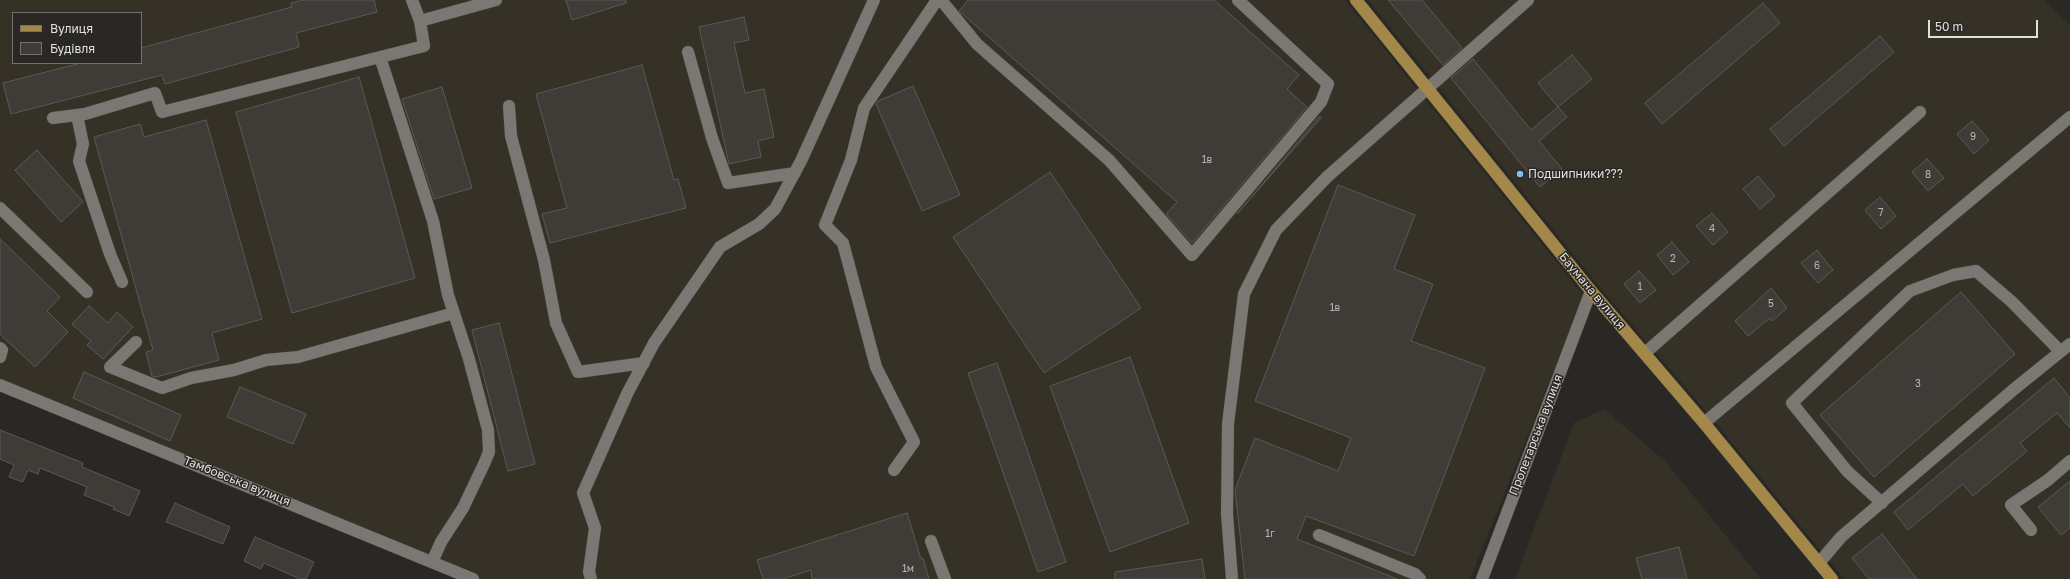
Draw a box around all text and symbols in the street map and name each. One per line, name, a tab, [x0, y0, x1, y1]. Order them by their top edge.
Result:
legend	[12, 12, 142, 64]
scale bar	[1930, 12, 2040, 38]
text: 50 m	[1935, 19, 1963, 34]
text: Вулиця	[50, 21, 93, 36]
text: Будівля	[50, 41, 95, 56]
house number: 9	[1970, 131, 1976, 143]
house number: 1в	[1202, 154, 1212, 166]
place label: Подшипники???	[1528, 167, 1623, 181]
marker: Подшипники???	[1515, 169, 1525, 179]
house number: 8	[1925, 169, 1931, 181]
house number: 7	[1878, 207, 1884, 219]
house number: 4	[1709, 223, 1715, 235]
street label: Баумана вулиця	[1556, 250, 1628, 332]
house number: 2	[1670, 253, 1676, 265]
house number: 6	[1814, 260, 1820, 272]
house number: 1	[1638, 281, 1642, 293]
house number: 5	[1768, 298, 1774, 310]
house number: 1в	[1330, 302, 1340, 314]
street label: Пролетарська вулиця	[1506, 373, 1566, 497]
house number: 3	[1915, 378, 1921, 390]
street label: Тамбовська вулиця	[181, 453, 293, 509]
house number: 1г	[1265, 528, 1275, 540]
house number: 1м	[902, 563, 914, 575]

